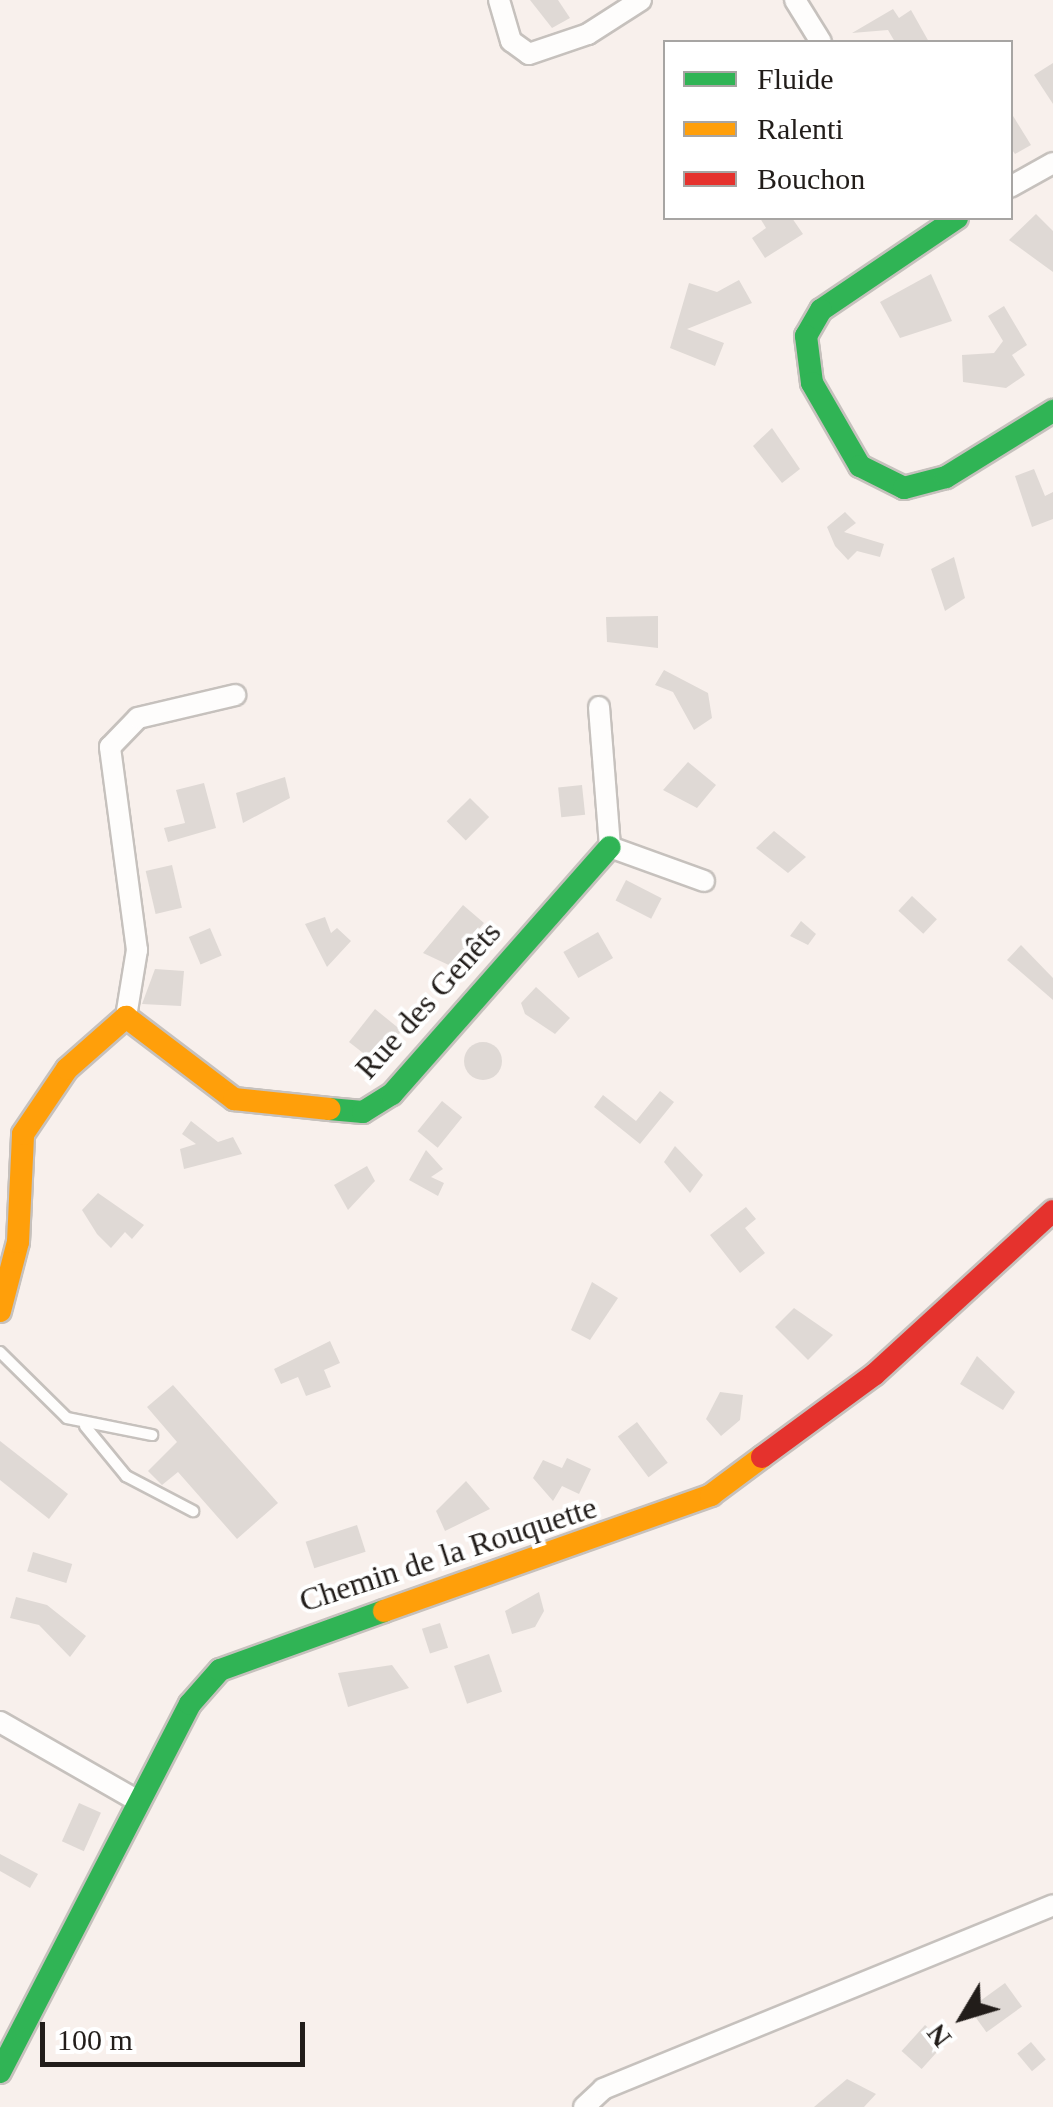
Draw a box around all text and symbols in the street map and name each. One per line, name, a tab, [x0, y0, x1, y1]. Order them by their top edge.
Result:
legend	[663, 40, 1013, 220]
text: Fluide	[757, 62, 834, 95]
text: Ralenti	[757, 112, 844, 145]
text: Bouchon	[757, 162, 865, 195]
street label: Rue des Genêts	[347, 913, 509, 1087]
street label: Chemin de la Rouquette	[295, 1488, 601, 1620]
north arrow	[913, 1967, 1013, 2067]
scale bar	[45, 2002, 310, 2064]
text: N	[921, 2018, 957, 2053]
text: 100 m	[57, 2023, 133, 2056]

